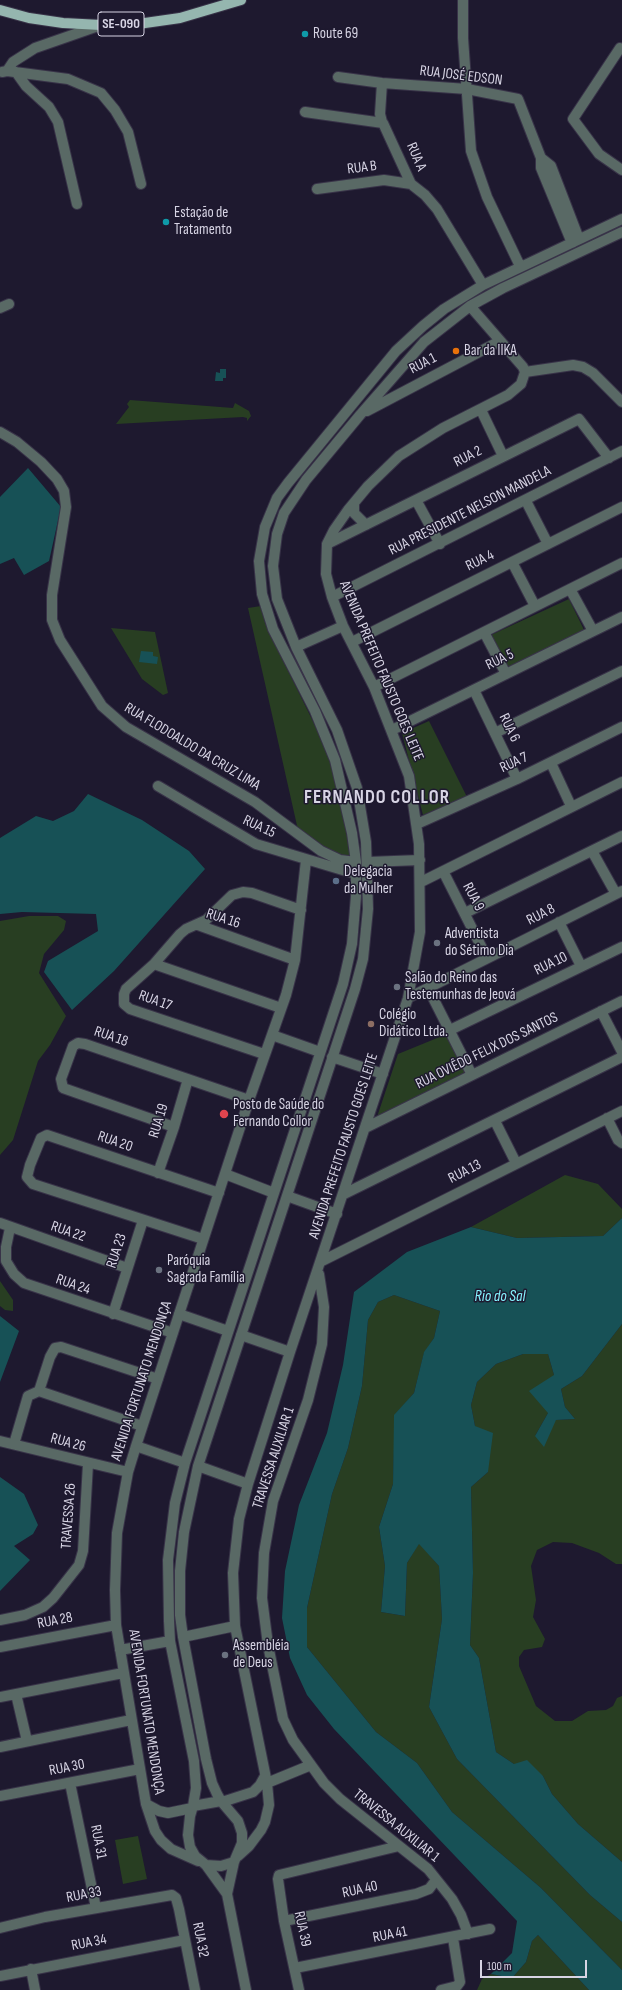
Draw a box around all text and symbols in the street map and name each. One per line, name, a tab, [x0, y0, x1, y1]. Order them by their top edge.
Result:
road number: SE-090	[98, 12, 144, 36]
place label: Route 69	[313, 25, 358, 43]
marker: Route 69	[300, 29, 310, 39]
street label: RUA JOSÉ EDSON	[419, 62, 503, 90]
street label: RUA A	[402, 140, 430, 174]
street label: RUA B	[346, 157, 378, 179]
place label: Estação de Tratamento	[174, 204, 232, 239]
marker: Estação de Tratamento	[161, 217, 171, 227]
place label: Bar da lIKA	[464, 342, 517, 360]
marker: Bar da lIKA	[451, 346, 461, 356]
street label: RUA 1	[406, 350, 440, 378]
street label: RUA 2	[451, 442, 485, 472]
street label: RUA PRESIDENTE NELSON MANDELA	[386, 462, 554, 560]
street label: RUA 4	[463, 547, 497, 575]
street label: AVENIDA PREFEITO FAUSTO GOES LEITE	[335, 578, 427, 764]
street label: RUA 5	[483, 646, 517, 674]
street label: RUA FLODOALDO DA CRUZ LIMA	[121, 699, 263, 795]
street label: RUA 6	[494, 711, 524, 745]
street label: RUA 7	[497, 749, 531, 777]
district label: FERNANDO COLLOR	[304, 787, 450, 809]
street label: RUA 15	[240, 812, 278, 842]
place label: Delegacia da Mulher	[344, 863, 393, 898]
marker: Delegacia da Mulher	[331, 876, 341, 886]
street label: RUA 9	[458, 880, 488, 914]
street label: RUA 8	[524, 900, 558, 930]
street label: RUA 16	[204, 905, 242, 933]
place label: Adventista do Sétimo Dia	[445, 925, 514, 960]
marker: Adventista do Sétimo Dia	[432, 938, 442, 948]
street label: RUA 10	[531, 948, 571, 980]
place label: Salão do Reino das Testemunhas de Jeová	[405, 969, 516, 1004]
marker: Salão do Reino das Testemunhas de Jeová	[392, 982, 402, 992]
street label: RUA 17	[136, 987, 174, 1015]
place label: Colégio Didático Ltda.	[379, 1006, 448, 1041]
street label: RUA OVIÊDO FELIX DOS SANTOS	[413, 1009, 561, 1093]
marker: Colégio Didático Ltda.	[366, 1019, 376, 1029]
street label: RUA 18	[92, 1023, 130, 1051]
street label: AVENIDA PREFEITO FAUSTO GOES LEITE	[305, 1051, 383, 1241]
place label: Posto de Saúde do Fernando Collor	[233, 1096, 324, 1131]
street label: RUA 19	[145, 1102, 173, 1140]
marker: Posto de Saúde do Fernando Collor	[218, 1108, 230, 1120]
street label: RUA 20	[95, 1128, 135, 1156]
street label: RUA 13	[446, 1156, 484, 1188]
street label: RUA 22	[48, 1218, 88, 1246]
street label: RUA 23	[103, 1231, 131, 1271]
place label: Paróquia Sagrada Família	[167, 1252, 245, 1287]
marker: Paróquia Sagrada Família	[154, 1265, 164, 1275]
street label: RUA 24	[53, 1271, 93, 1299]
water label: Rio do Sal	[475, 1287, 525, 1307]
street label: AVENIDA FORTUNATO MENDONÇA	[108, 1299, 176, 1463]
street label: TRAVESSA AUXILIAR 1	[249, 1405, 299, 1511]
street label: RUA 26	[48, 1430, 88, 1456]
street label: TRAVESSA 26	[58, 1482, 80, 1550]
street label: RUA 28	[36, 1609, 74, 1633]
street label: AVENIDA FORTUNATO MENDONÇA	[124, 1628, 168, 1796]
place label: Assembléia de Deus	[233, 1637, 289, 1672]
marker: Assembléia de Deus	[220, 1650, 230, 1660]
street label: RUA 30	[48, 1756, 86, 1780]
street label: TRAVESSA AUXILIAR 1	[349, 1786, 443, 1866]
street label: RUA 31	[86, 1823, 110, 1861]
street label: RUA 40	[341, 1877, 379, 1903]
street label: RUA 33	[65, 1883, 103, 1907]
street label: RUA 39	[289, 1910, 315, 1948]
street label: RUA 32	[188, 1921, 212, 1959]
street label: RUA 41	[371, 1923, 409, 1947]
street label: RUA 34	[70, 1931, 108, 1955]
scale bar	[482, 1952, 589, 1978]
text: 100 m	[487, 1959, 512, 1974]

